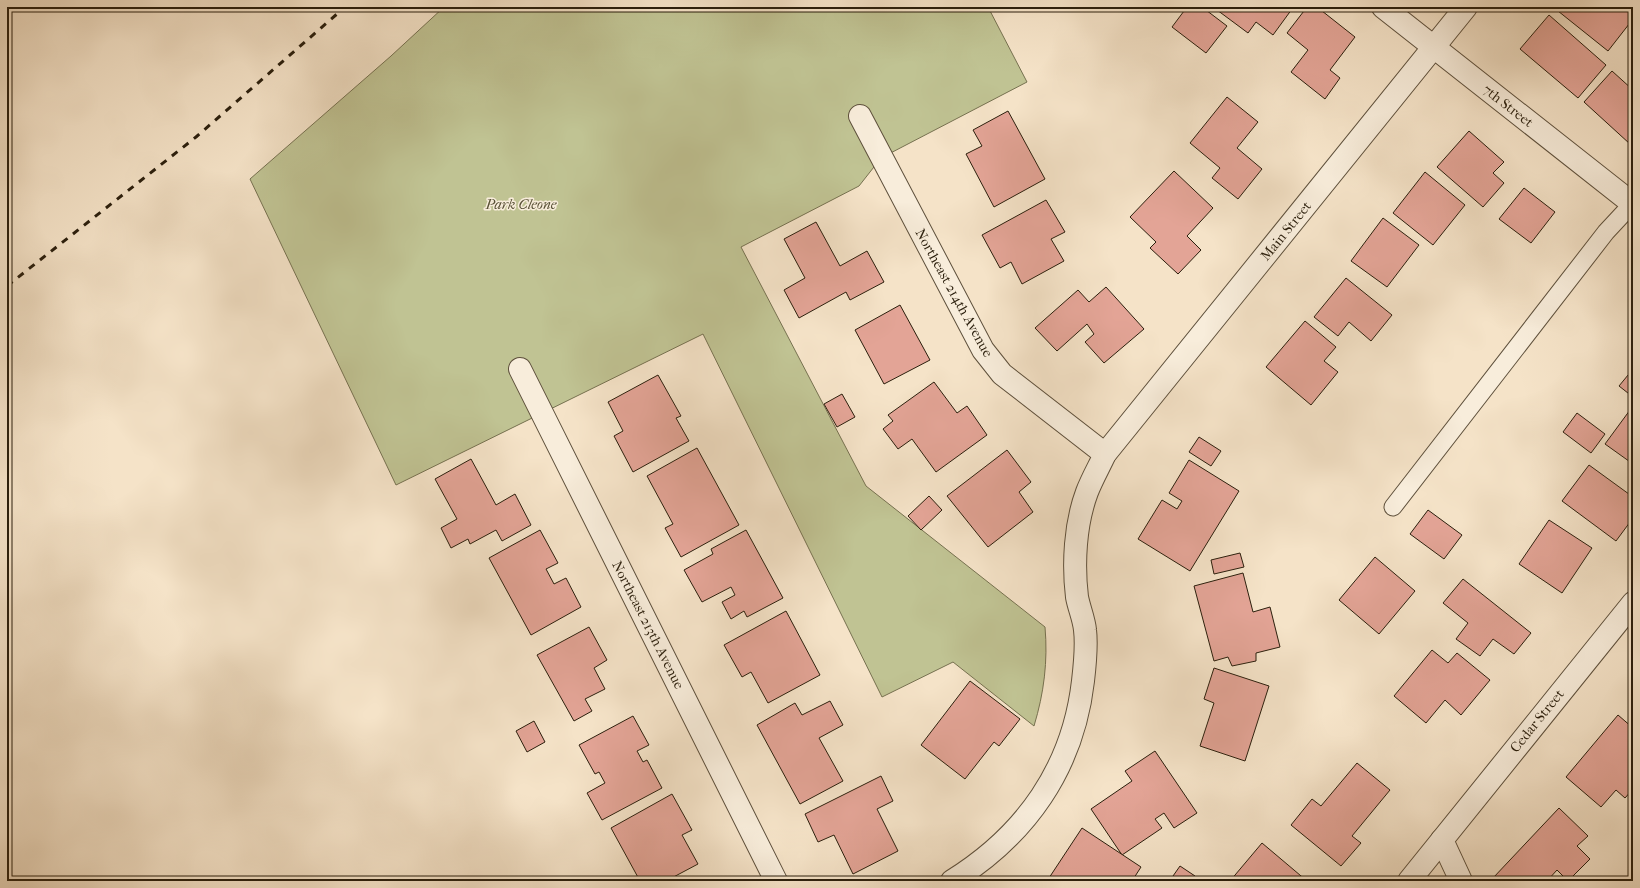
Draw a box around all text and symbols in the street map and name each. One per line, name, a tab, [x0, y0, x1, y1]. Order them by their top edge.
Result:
street label: 7th Street	[1479, 81, 1537, 131]
park label: Park Cleone	[485, 196, 557, 213]
street label: Main Street	[1257, 198, 1315, 264]
street label: Northeast 214th Avenue	[912, 226, 996, 360]
street label: Northeast 213th Avenue	[608, 558, 688, 692]
street label: Cedar Street	[1506, 686, 1568, 756]

